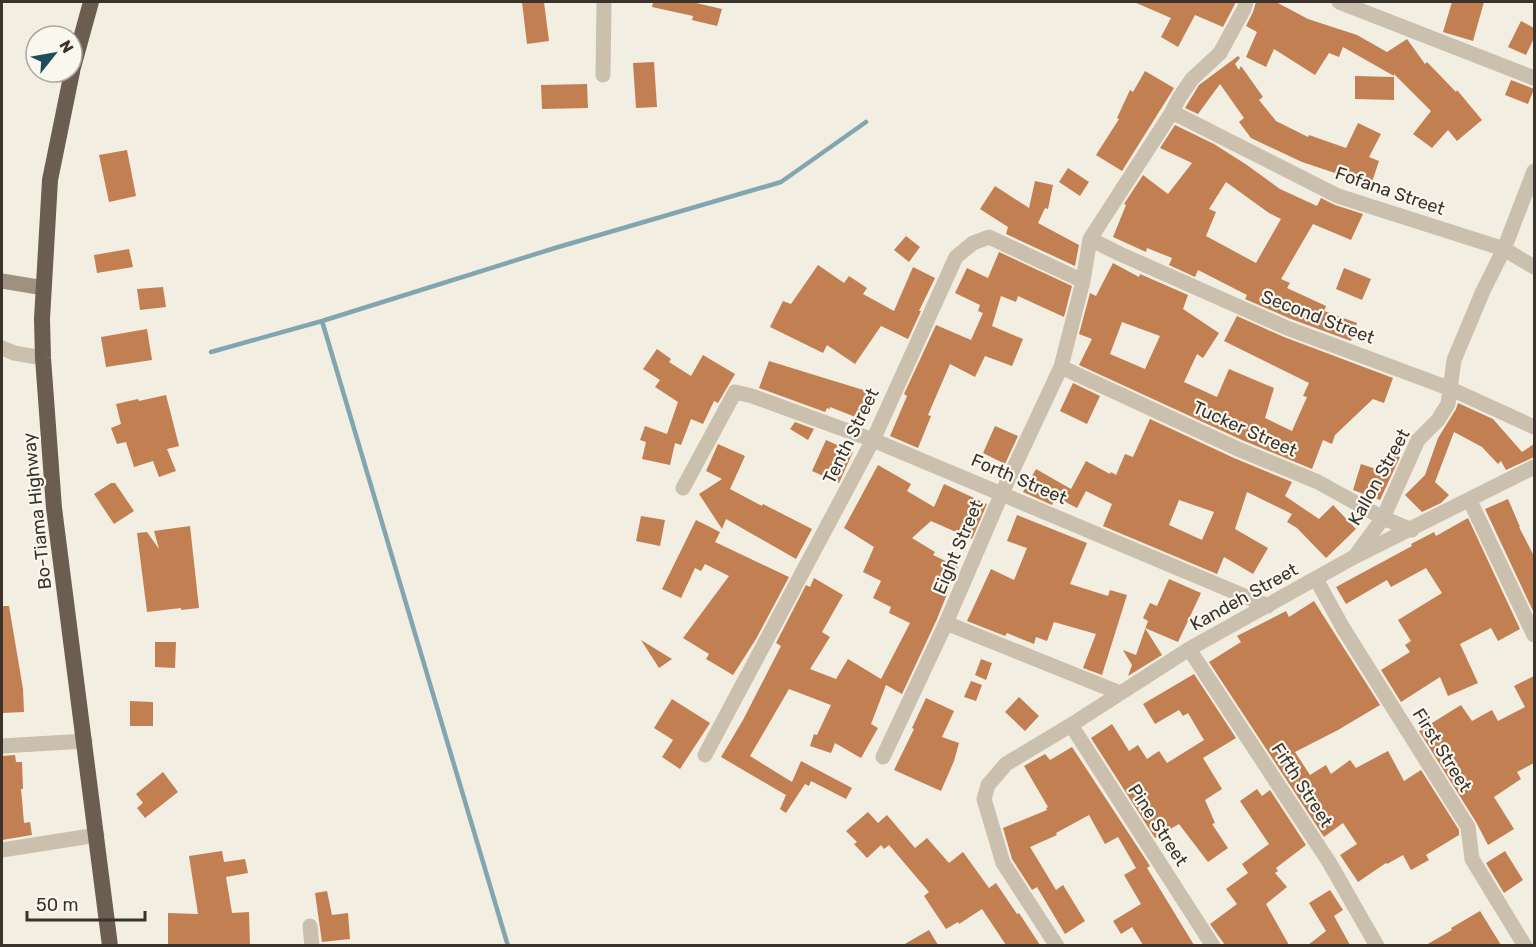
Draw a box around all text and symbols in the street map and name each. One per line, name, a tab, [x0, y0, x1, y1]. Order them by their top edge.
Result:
north arrow	[24, 24, 84, 84]
text: N	[55, 37, 78, 56]
street label: Fofana Street	[1332, 162, 1448, 220]
street label: Second Street	[1258, 285, 1378, 349]
street label: Tenth Street	[818, 384, 884, 488]
street label: Tucker Street	[1190, 396, 1300, 462]
street label: Kallon Street	[1343, 425, 1415, 529]
street label: Bo-Tiama Highway	[18, 431, 56, 590]
street label: Forth Street	[968, 449, 1070, 509]
street label: Eight Street	[928, 497, 988, 597]
street label: Kandeh Street	[1186, 558, 1302, 636]
street label: First Street	[1408, 704, 1476, 796]
street label: Fifth Street	[1267, 739, 1337, 831]
street label: Pine Street	[1123, 780, 1193, 870]
scale bar	[27, 884, 146, 922]
text: 50 m	[36, 894, 79, 916]

